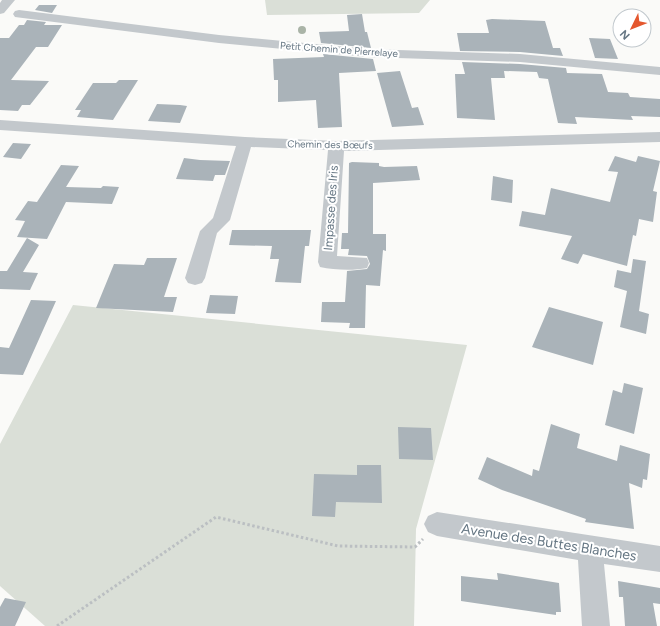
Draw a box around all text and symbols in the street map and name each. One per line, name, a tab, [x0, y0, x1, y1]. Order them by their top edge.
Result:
north arrow	[612, 8, 652, 48]
text: N	[617, 27, 633, 42]
street label: Petit Chemin de Pierrelaye	[280, 39, 399, 60]
street label: Chemin des Bœufs	[287, 137, 373, 152]
street label: Impasse des Iris	[321, 165, 341, 251]
street label: Avenue des Buttes Blanches	[460, 520, 638, 565]

